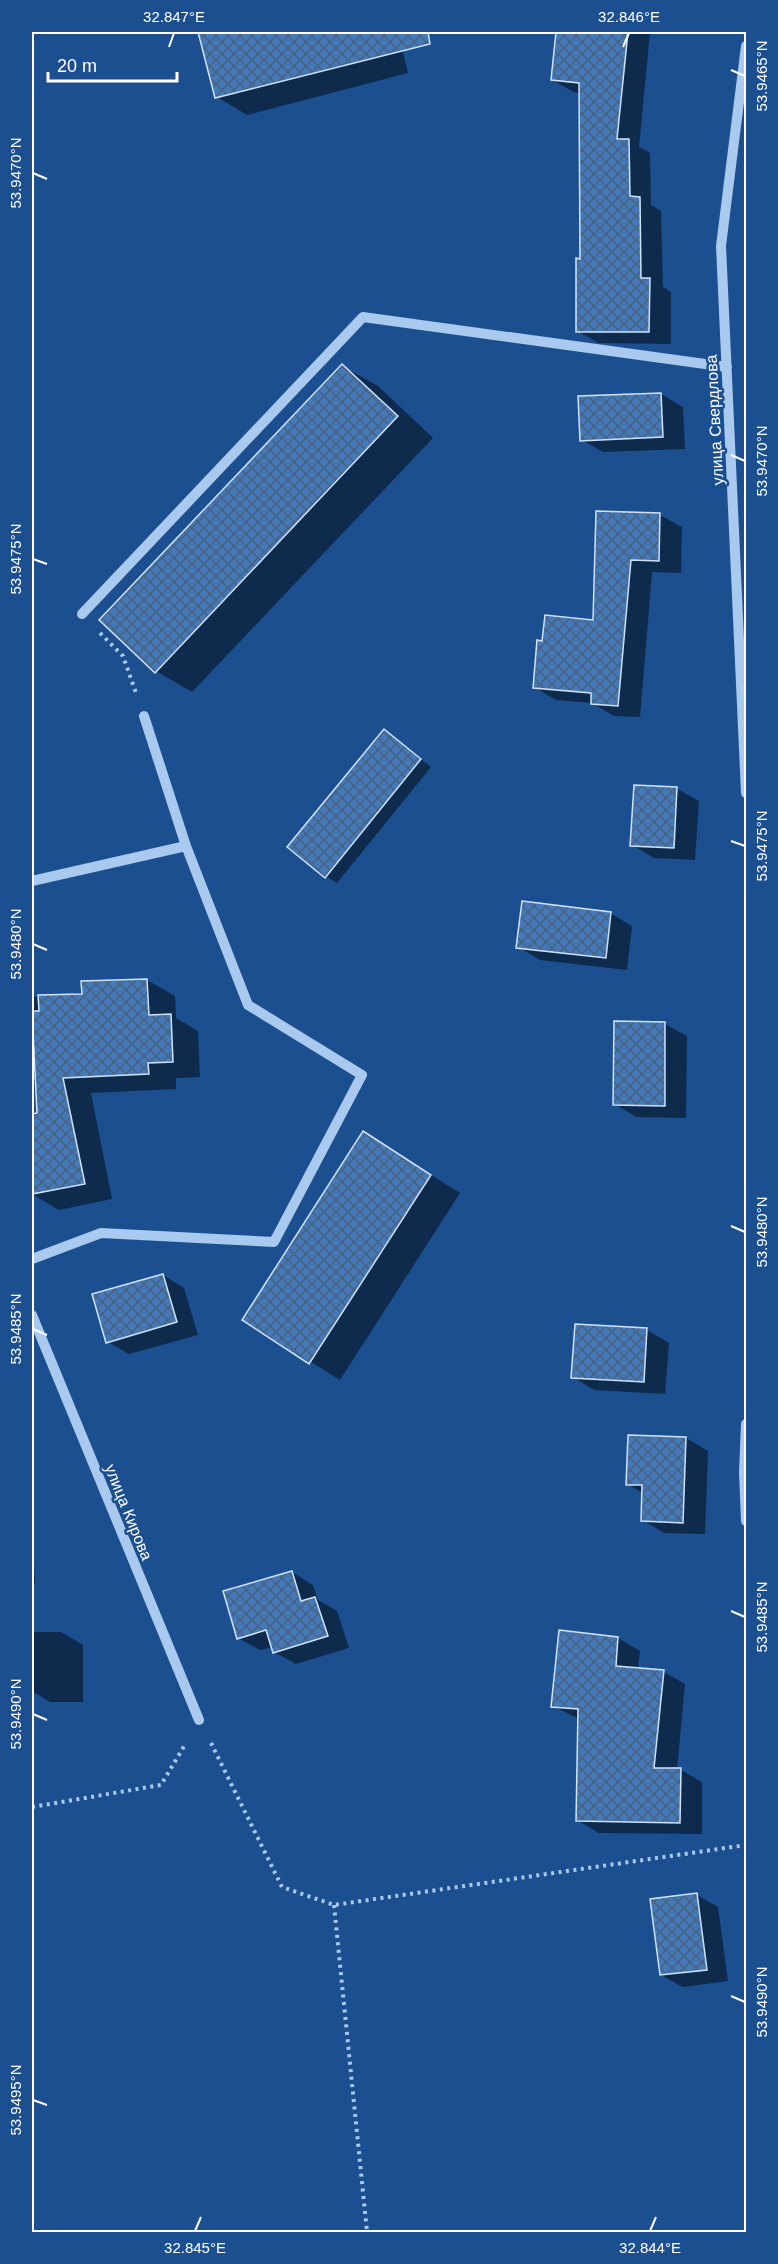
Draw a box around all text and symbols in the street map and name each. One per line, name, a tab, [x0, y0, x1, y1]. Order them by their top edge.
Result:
text: 32.847°E	[143, 8, 205, 25]
text: 32.846°E	[598, 8, 660, 25]
text: 53.9465°N	[753, 40, 770, 112]
scale bar	[48, 45, 177, 83]
text: 20 m	[57, 56, 97, 76]
text: 53.9470°N	[7, 137, 24, 209]
street label: улица Свердлова	[703, 354, 726, 486]
text: 53.9470°N	[753, 425, 770, 497]
text: 53.9475°N	[7, 523, 24, 595]
text: 53.9475°N	[753, 810, 770, 882]
text: 53.9480°N	[7, 908, 24, 980]
text: 53.9480°N	[753, 1196, 770, 1268]
text: 53.9485°N	[7, 1293, 24, 1365]
street label: улица Кирова	[102, 1462, 156, 1563]
text: 53.9485°N	[753, 1581, 770, 1653]
text: 53.9490°N	[7, 1678, 24, 1750]
text: 53.9490°N	[753, 1966, 770, 2038]
text: 53.9495°N	[7, 2064, 24, 2136]
text: 32.845°E	[164, 2239, 226, 2256]
text: 32.844°E	[619, 2239, 681, 2256]

